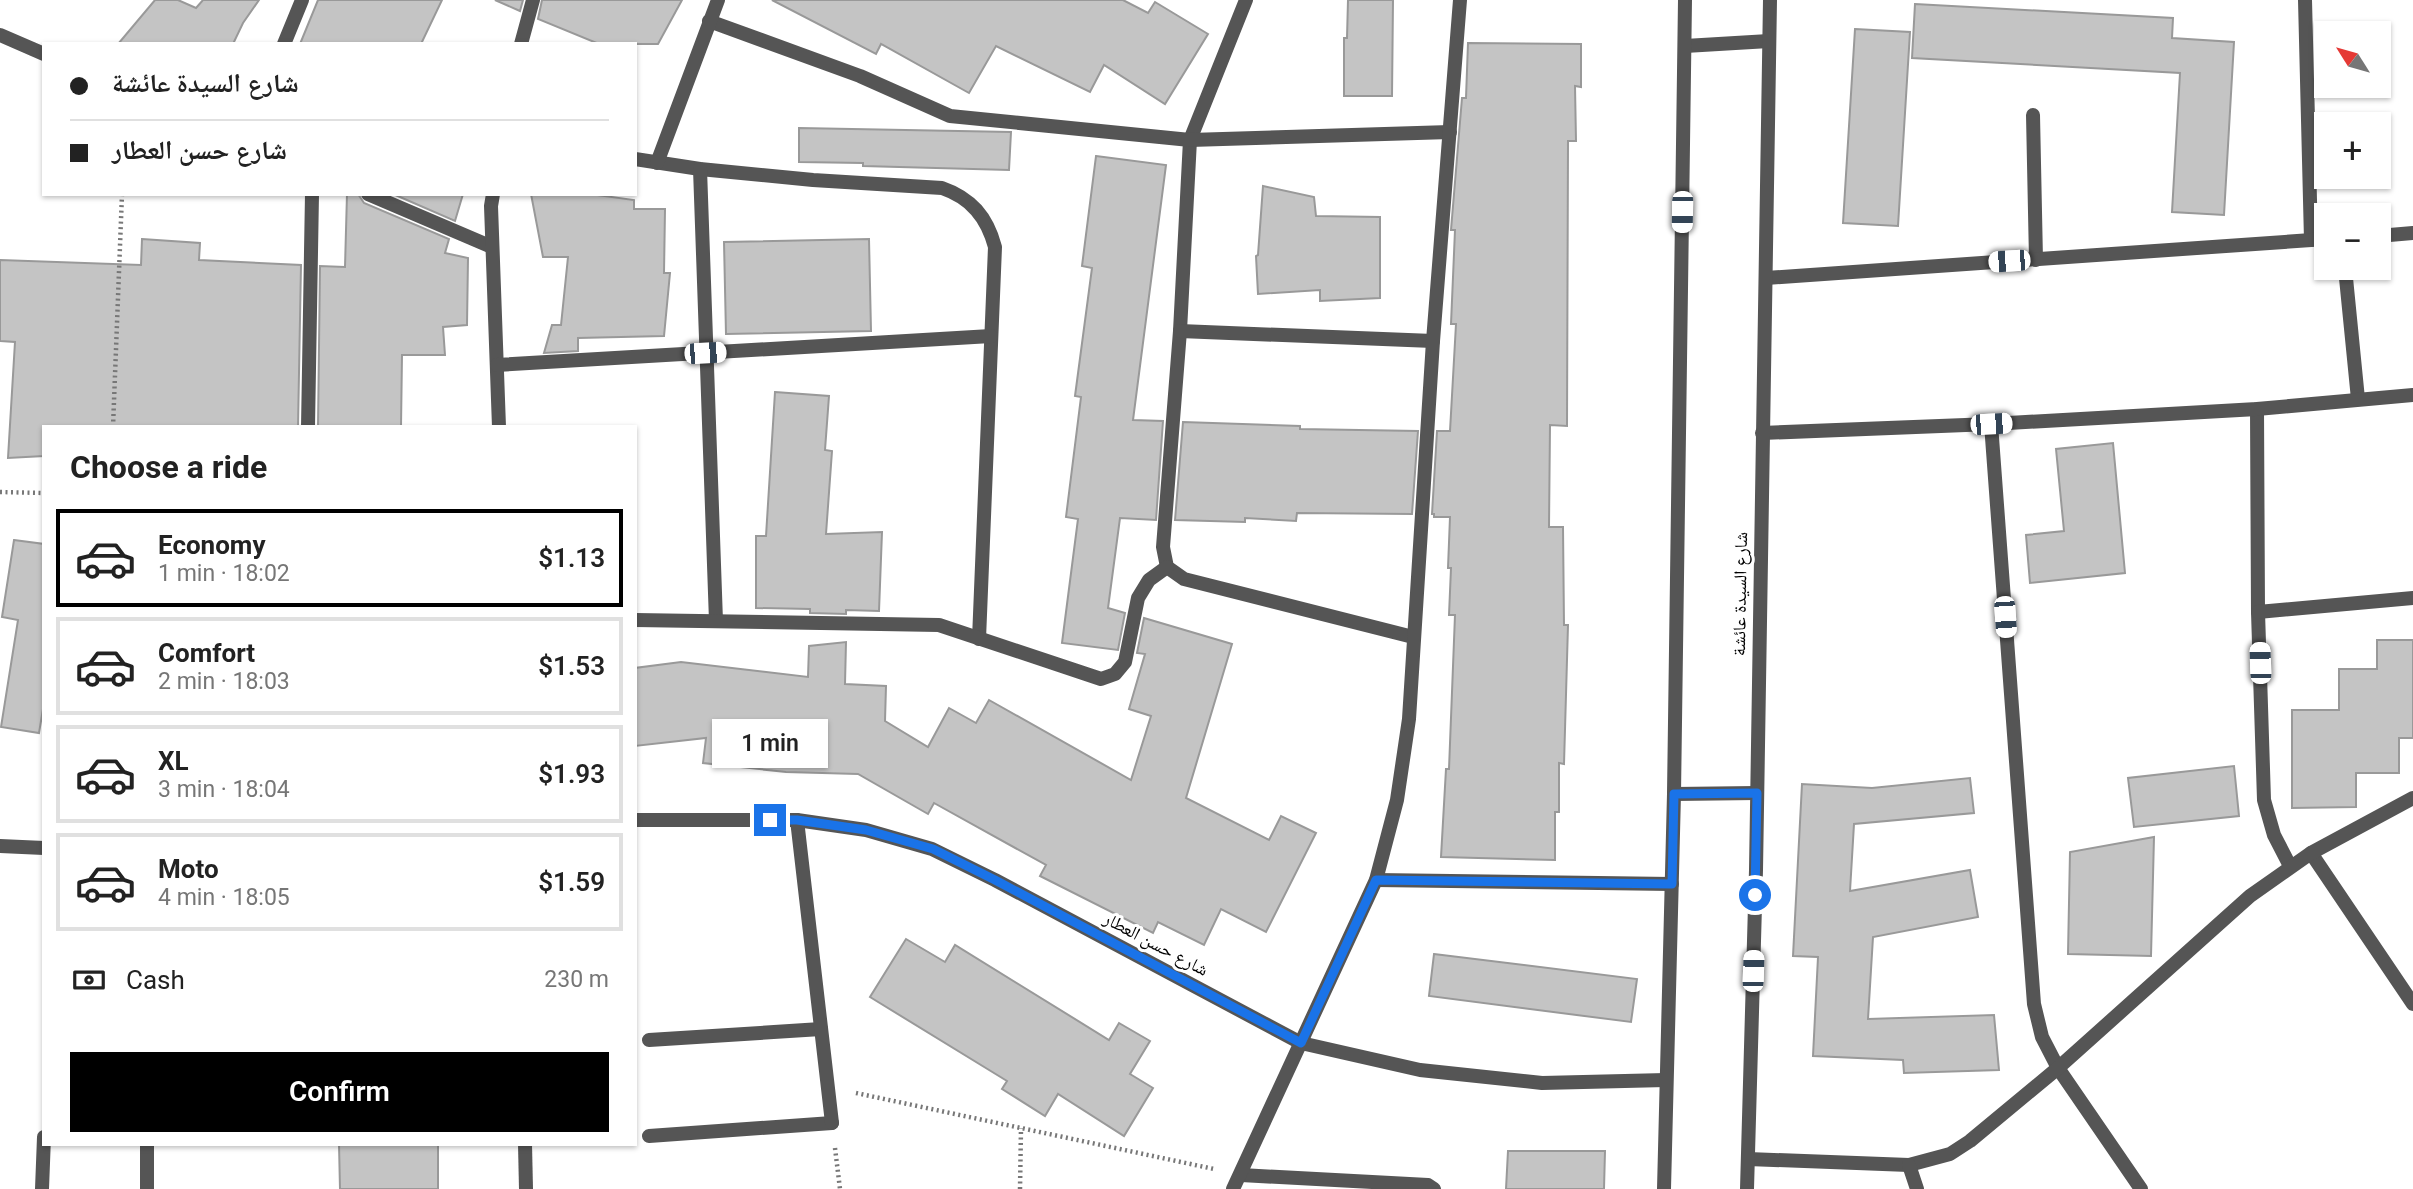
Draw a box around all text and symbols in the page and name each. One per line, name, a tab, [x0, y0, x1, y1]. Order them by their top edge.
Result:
north arrow	[2314, 21, 2390, 98]
map controls	[2314, 21, 2391, 280]
text: شارع السيدة عائشة	[112, 68, 299, 98]
button: +	[2314, 112, 2391, 189]
text: شارع حسن العطار	[112, 135, 287, 165]
car	[1672, 191, 1693, 233]
button: −	[2314, 203, 2391, 280]
car	[1988, 249, 2031, 273]
car	[684, 341, 727, 365]
car	[1970, 412, 2013, 436]
text: Choose a ride	[70, 448, 267, 486]
icon: car	[74, 527, 137, 590]
text: Economy	[158, 530, 265, 560]
street label: شارع السيدة عائشة	[1728, 532, 1752, 656]
text: $1.13	[538, 543, 605, 573]
text: 1 min · 18:02	[158, 560, 290, 587]
car	[1994, 595, 2017, 639]
icon: car	[74, 635, 137, 698]
text: Comfort	[158, 638, 255, 668]
car	[2249, 642, 2272, 684]
text: $1.53	[538, 651, 605, 681]
text: 2 min · 18:03	[158, 668, 290, 695]
callout: 1 min	[712, 718, 828, 768]
text: 1 min	[741, 730, 799, 757]
icon: car	[74, 743, 137, 806]
text: XL	[158, 746, 189, 776]
text: $1.93	[538, 759, 605, 789]
text: 3 min · 18:04	[158, 776, 290, 803]
route end	[754, 804, 786, 836]
icon: car	[74, 851, 137, 914]
text: Moto	[158, 854, 219, 884]
text: $1.59	[538, 867, 605, 897]
route start	[1739, 879, 1771, 911]
text: 4 min · 18:05	[158, 884, 290, 911]
street label: شارع حسن العطار	[1099, 907, 1212, 981]
car	[1742, 950, 1765, 992]
icon: cash	[70, 961, 108, 999]
text: Cash	[126, 965, 185, 995]
text: 230 m	[544, 966, 609, 993]
button: Confirm	[70, 1052, 609, 1132]

